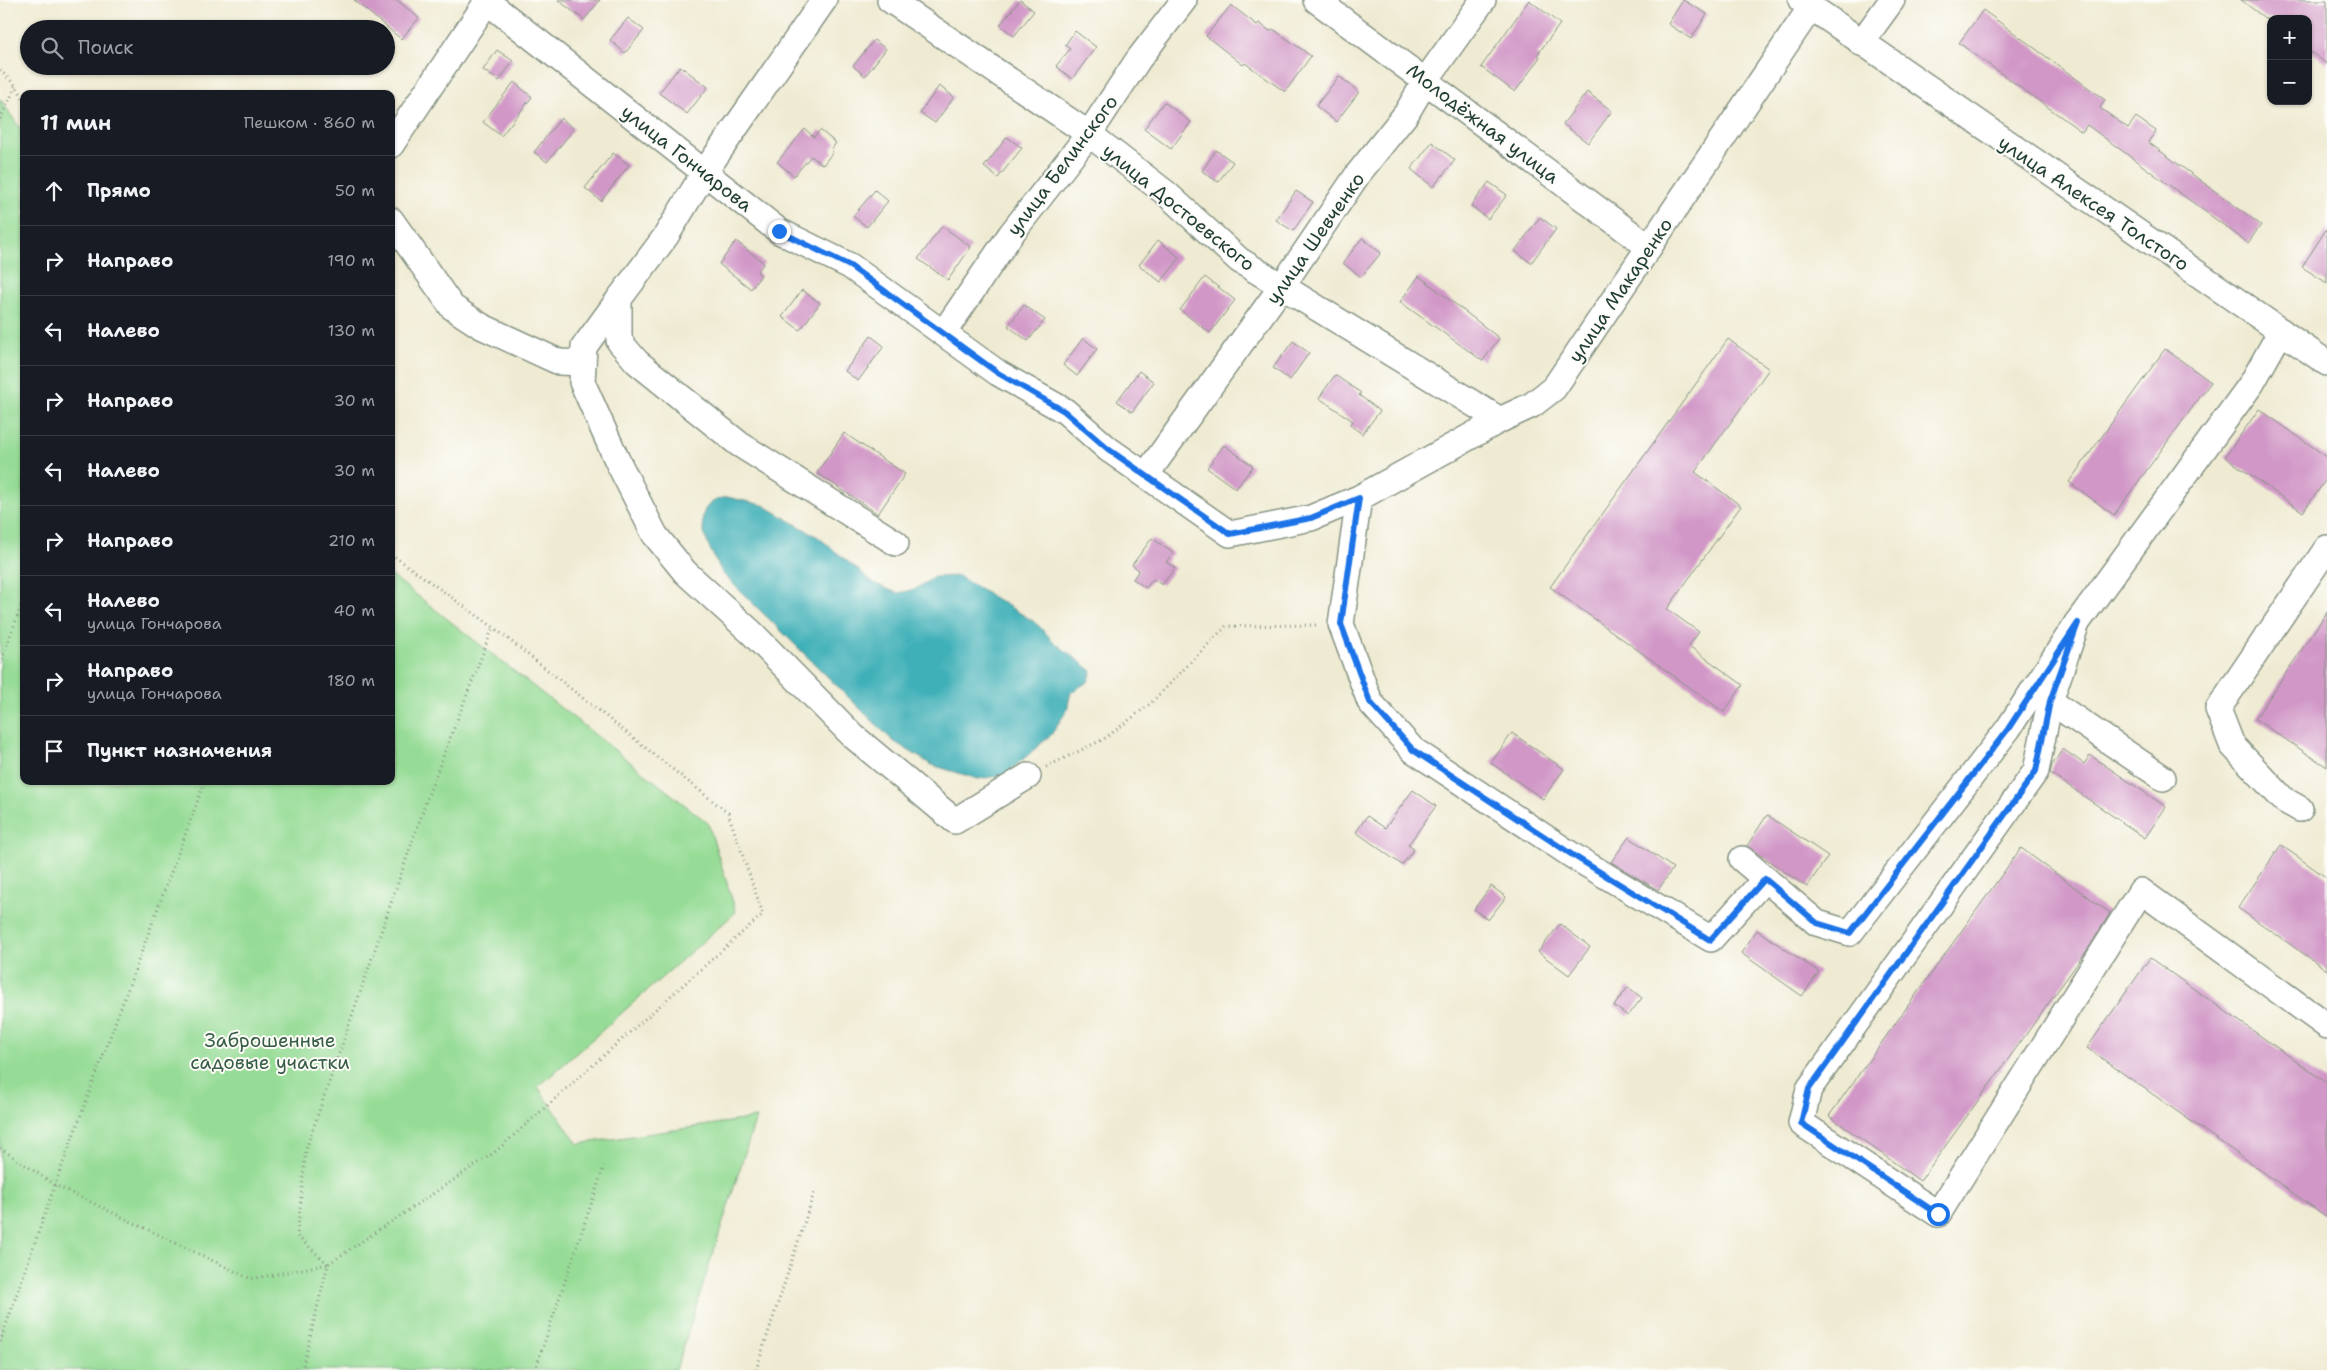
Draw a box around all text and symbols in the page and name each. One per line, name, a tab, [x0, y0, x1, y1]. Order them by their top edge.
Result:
map controls	[2267, 15, 2312, 105]
button: +	[2267, 15, 2312, 60]
search box	[20, 20, 395, 75]
icon: search	[38, 34, 66, 62]
text: Поиск	[78, 35, 133, 60]
street label: Молодёжная улица	[1401, 58, 1564, 189]
button: −	[2267, 60, 2312, 105]
street label: улица Белинского	[1001, 90, 1124, 241]
street label: улица Гончарова	[616, 99, 758, 218]
text: 11 мин	[40, 109, 111, 137]
text: Пешком · 860 m	[244, 112, 375, 133]
street label: улица Алексея Толстого	[1993, 130, 2194, 277]
street label: улица Достоевского	[1097, 138, 1260, 277]
street label: улица Шевченко	[1261, 167, 1370, 309]
icon: ahead	[40, 177, 68, 205]
text: Прямо	[87, 178, 151, 203]
text: 50 m	[335, 180, 375, 201]
street label: улица Макаренко	[1563, 213, 1678, 367]
route end	[768, 220, 791, 243]
icon: right	[40, 247, 68, 275]
text: Направо	[87, 248, 173, 273]
text: 190 m	[328, 250, 375, 271]
icon: left	[40, 317, 68, 345]
text: Налево	[87, 318, 160, 343]
text: 130 m	[328, 320, 375, 341]
icon: right	[40, 387, 68, 415]
text: Направо	[87, 388, 173, 413]
text: 30 m	[334, 390, 375, 411]
icon: left	[40, 457, 68, 485]
text: Налево	[87, 458, 160, 483]
text: 30 m	[334, 460, 375, 481]
icon: right	[40, 527, 68, 555]
text: Направо	[87, 528, 173, 553]
text: 210 m	[328, 530, 375, 551]
text: Налево	[87, 588, 160, 613]
icon: left	[40, 597, 68, 625]
text: 40 m	[333, 600, 375, 621]
text: улица Гончарова	[87, 613, 222, 634]
text: Направо	[87, 658, 173, 683]
icon: right	[40, 667, 68, 695]
text: 180 m	[327, 670, 375, 691]
text: улица Гончарова	[87, 683, 222, 704]
icon: arrive	[40, 737, 68, 765]
text: Пункт назначения	[87, 738, 272, 763]
park label: Заброшенные садовые участки	[190, 1028, 350, 1075]
route start	[1927, 1203, 1950, 1226]

